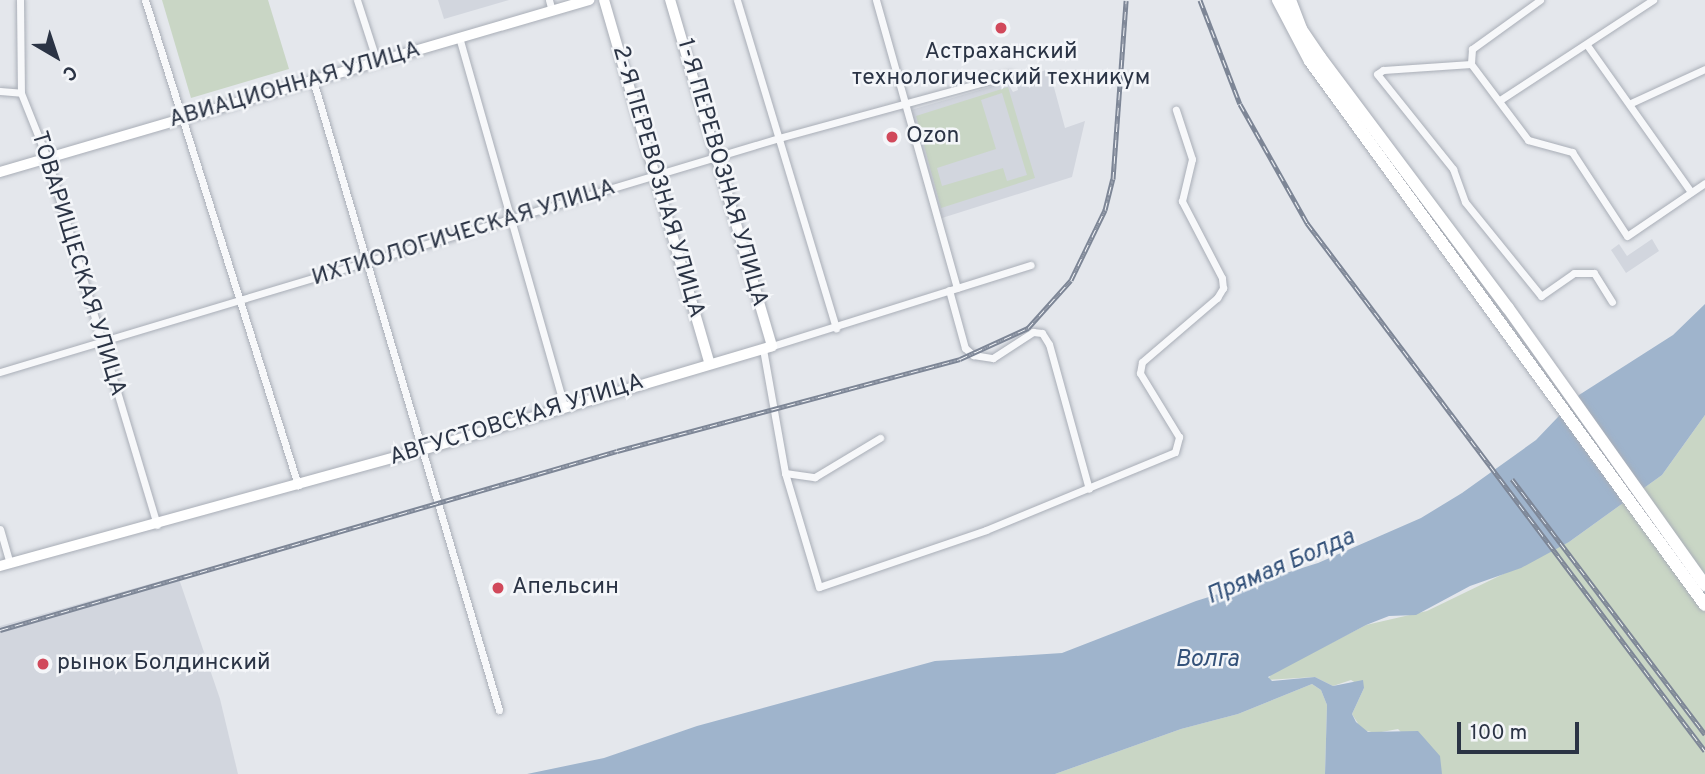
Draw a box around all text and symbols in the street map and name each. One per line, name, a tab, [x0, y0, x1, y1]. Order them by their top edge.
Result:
marker: Астраханский технологический техникум	[993, 20, 1009, 36]
north arrow	[21, 21, 91, 91]
street label: 1-Я ПЕРЕВОЗНАЯ УЛИЦА	[670, 36, 772, 310]
street label: АВИАЦИОННАЯ УЛИЦА	[166, 37, 424, 135]
place label: Астраханский технологический техникум	[852, 39, 1150, 93]
street label: 2-Я ПЕРЕВОЗНАЯ УЛИЦА	[605, 43, 709, 321]
text: С	[57, 59, 81, 85]
place label: Ozon	[906, 123, 959, 151]
street label: ТОВАРИЩЕСКАЯ УЛИЦА	[24, 128, 130, 400]
marker: Ozon	[884, 129, 900, 145]
street label: ИХТИОЛОГИЧЕСКАЯ УЛИЦА	[309, 175, 619, 293]
street label: АВГУСТОВСКАЯ УЛИЦА	[387, 369, 647, 473]
water label: Прямая Болда	[1203, 524, 1359, 612]
place label: Апельсин	[512, 574, 619, 602]
marker: Апельсин	[490, 580, 506, 596]
water label: Волга	[1175, 647, 1239, 675]
place label: рынок Болдинский	[57, 650, 271, 678]
marker: рынок Болдинский	[35, 656, 51, 672]
scale bar	[1460, 708, 1582, 752]
text: 100 m	[1470, 720, 1527, 747]

